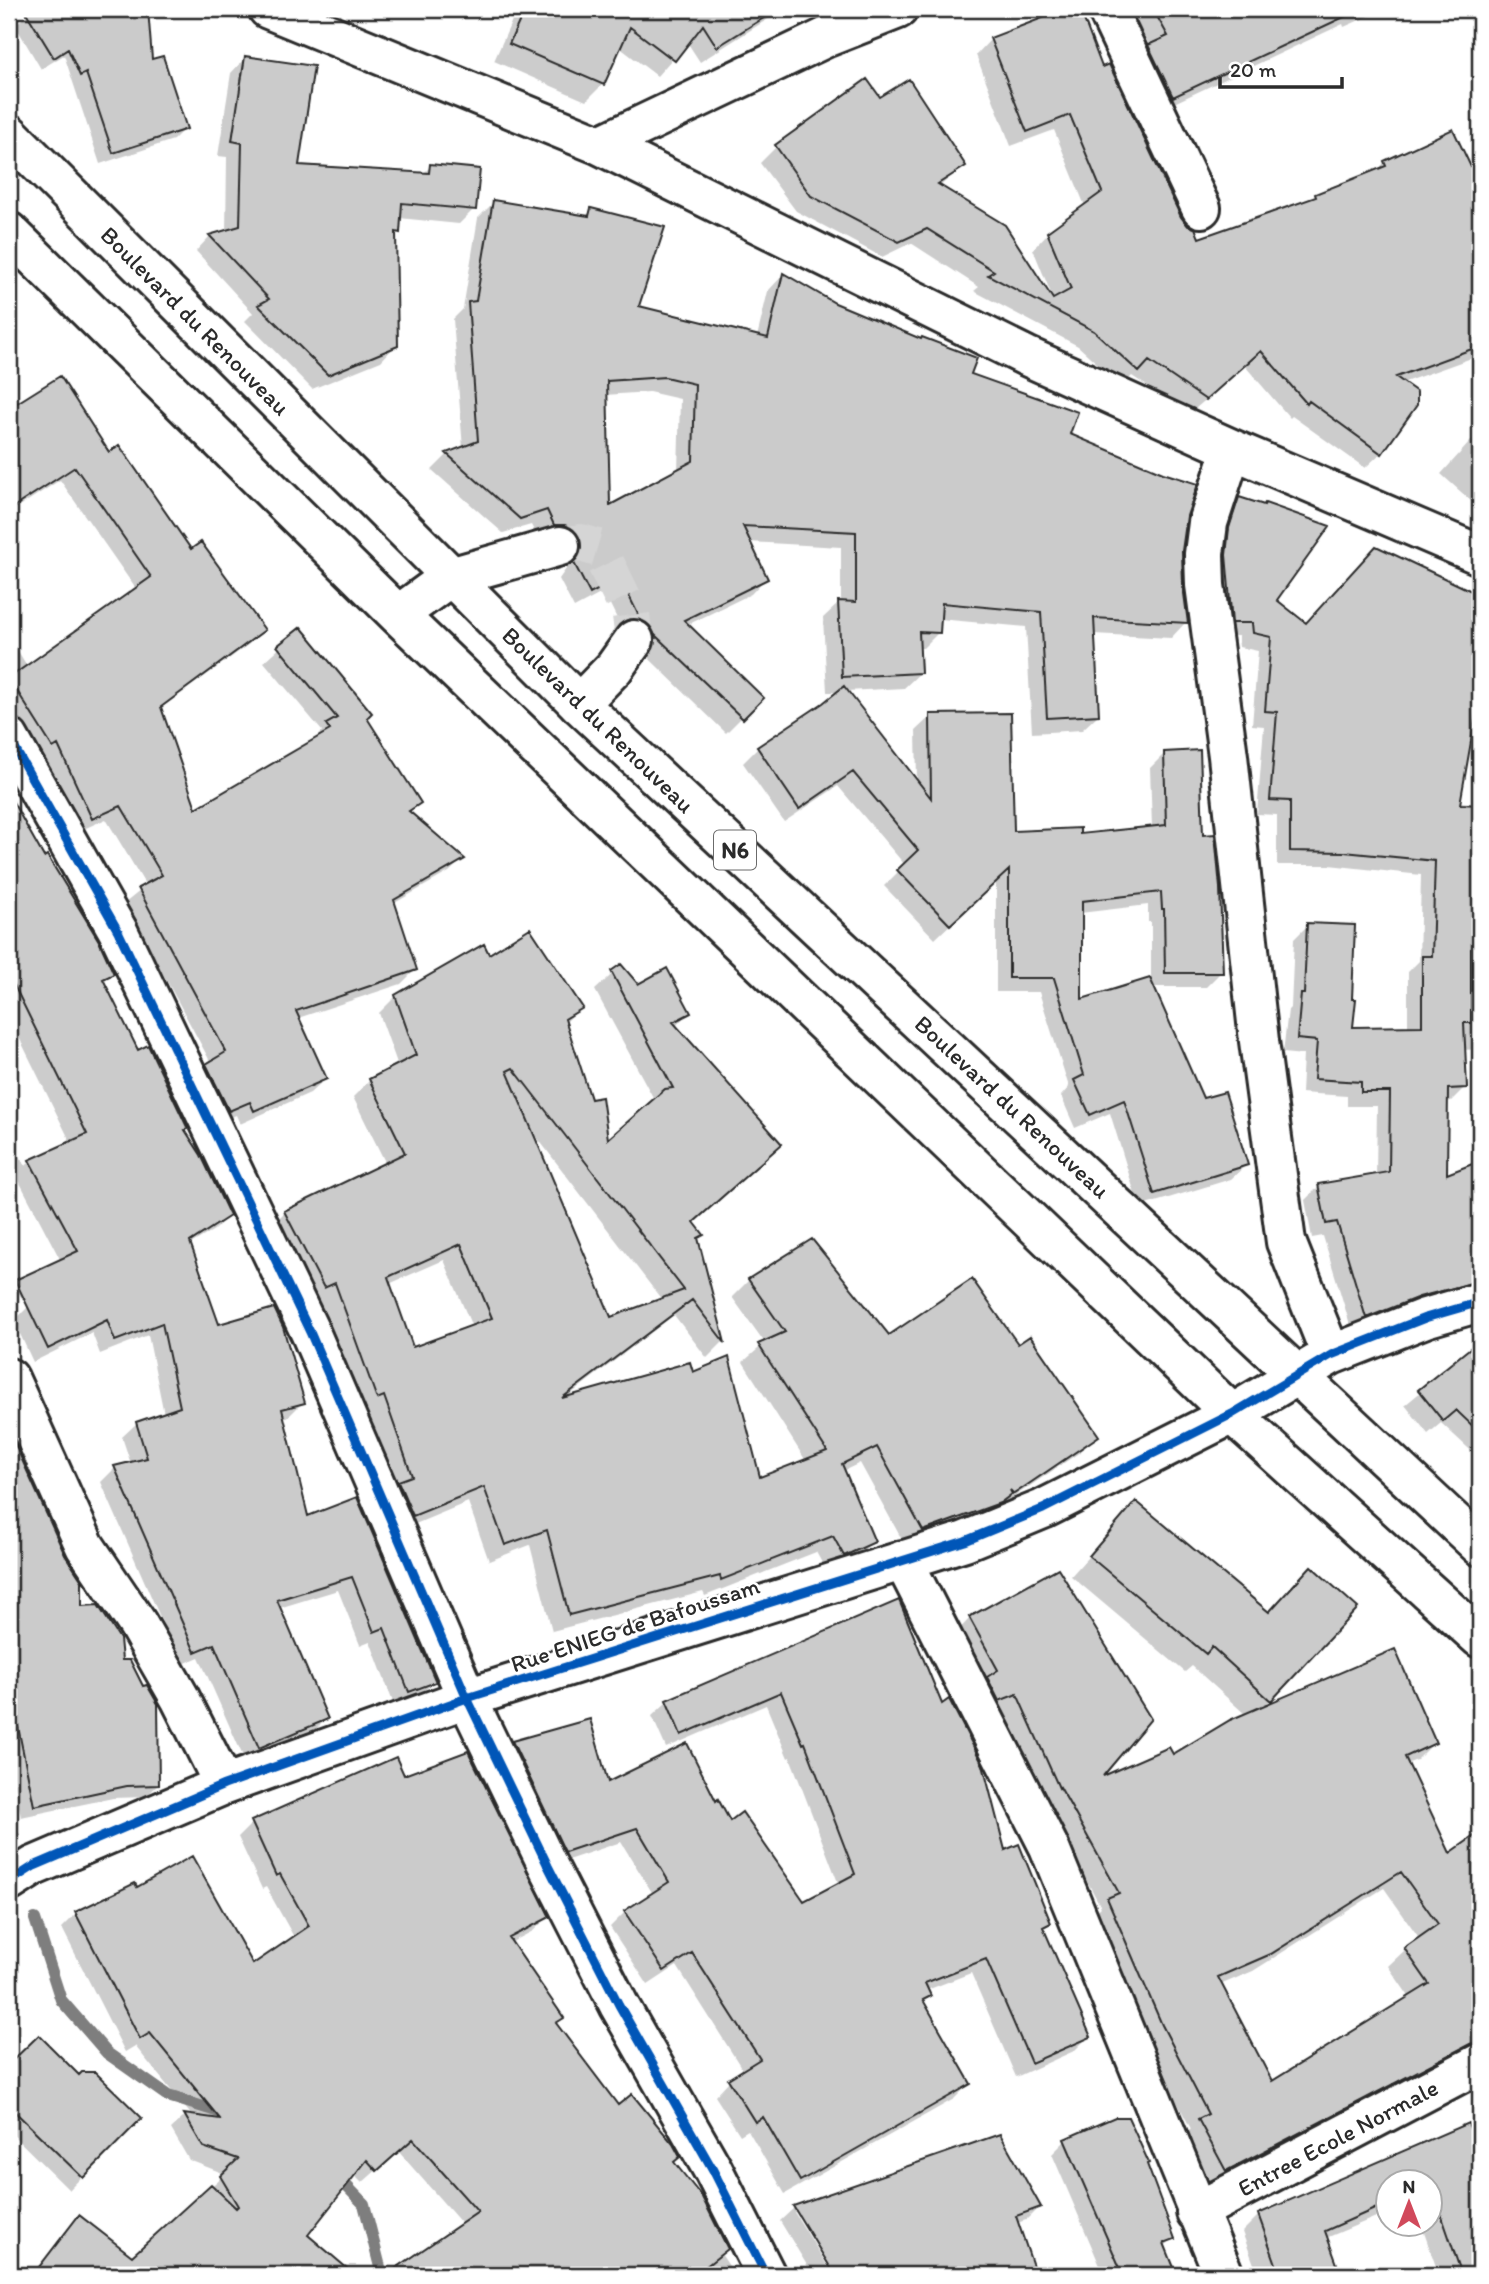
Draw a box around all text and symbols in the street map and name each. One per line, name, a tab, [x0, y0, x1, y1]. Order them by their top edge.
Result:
scale bar	[1220, 46, 1342, 90]
text: 20 m	[1230, 57, 1277, 82]
street label: Boulevard du Renouveau	[95, 220, 296, 421]
street label: Boulevard du Renouveau	[496, 620, 700, 819]
road number: N6	[714, 830, 756, 870]
street label: Boulevard du Renouveau	[909, 1009, 1116, 1204]
street label: Rue ENIEG de Bafoussam	[507, 1571, 763, 1678]
street label: Entree Ecole Normale	[1234, 2073, 1442, 2203]
north arrow	[1374, 2168, 1444, 2238]

